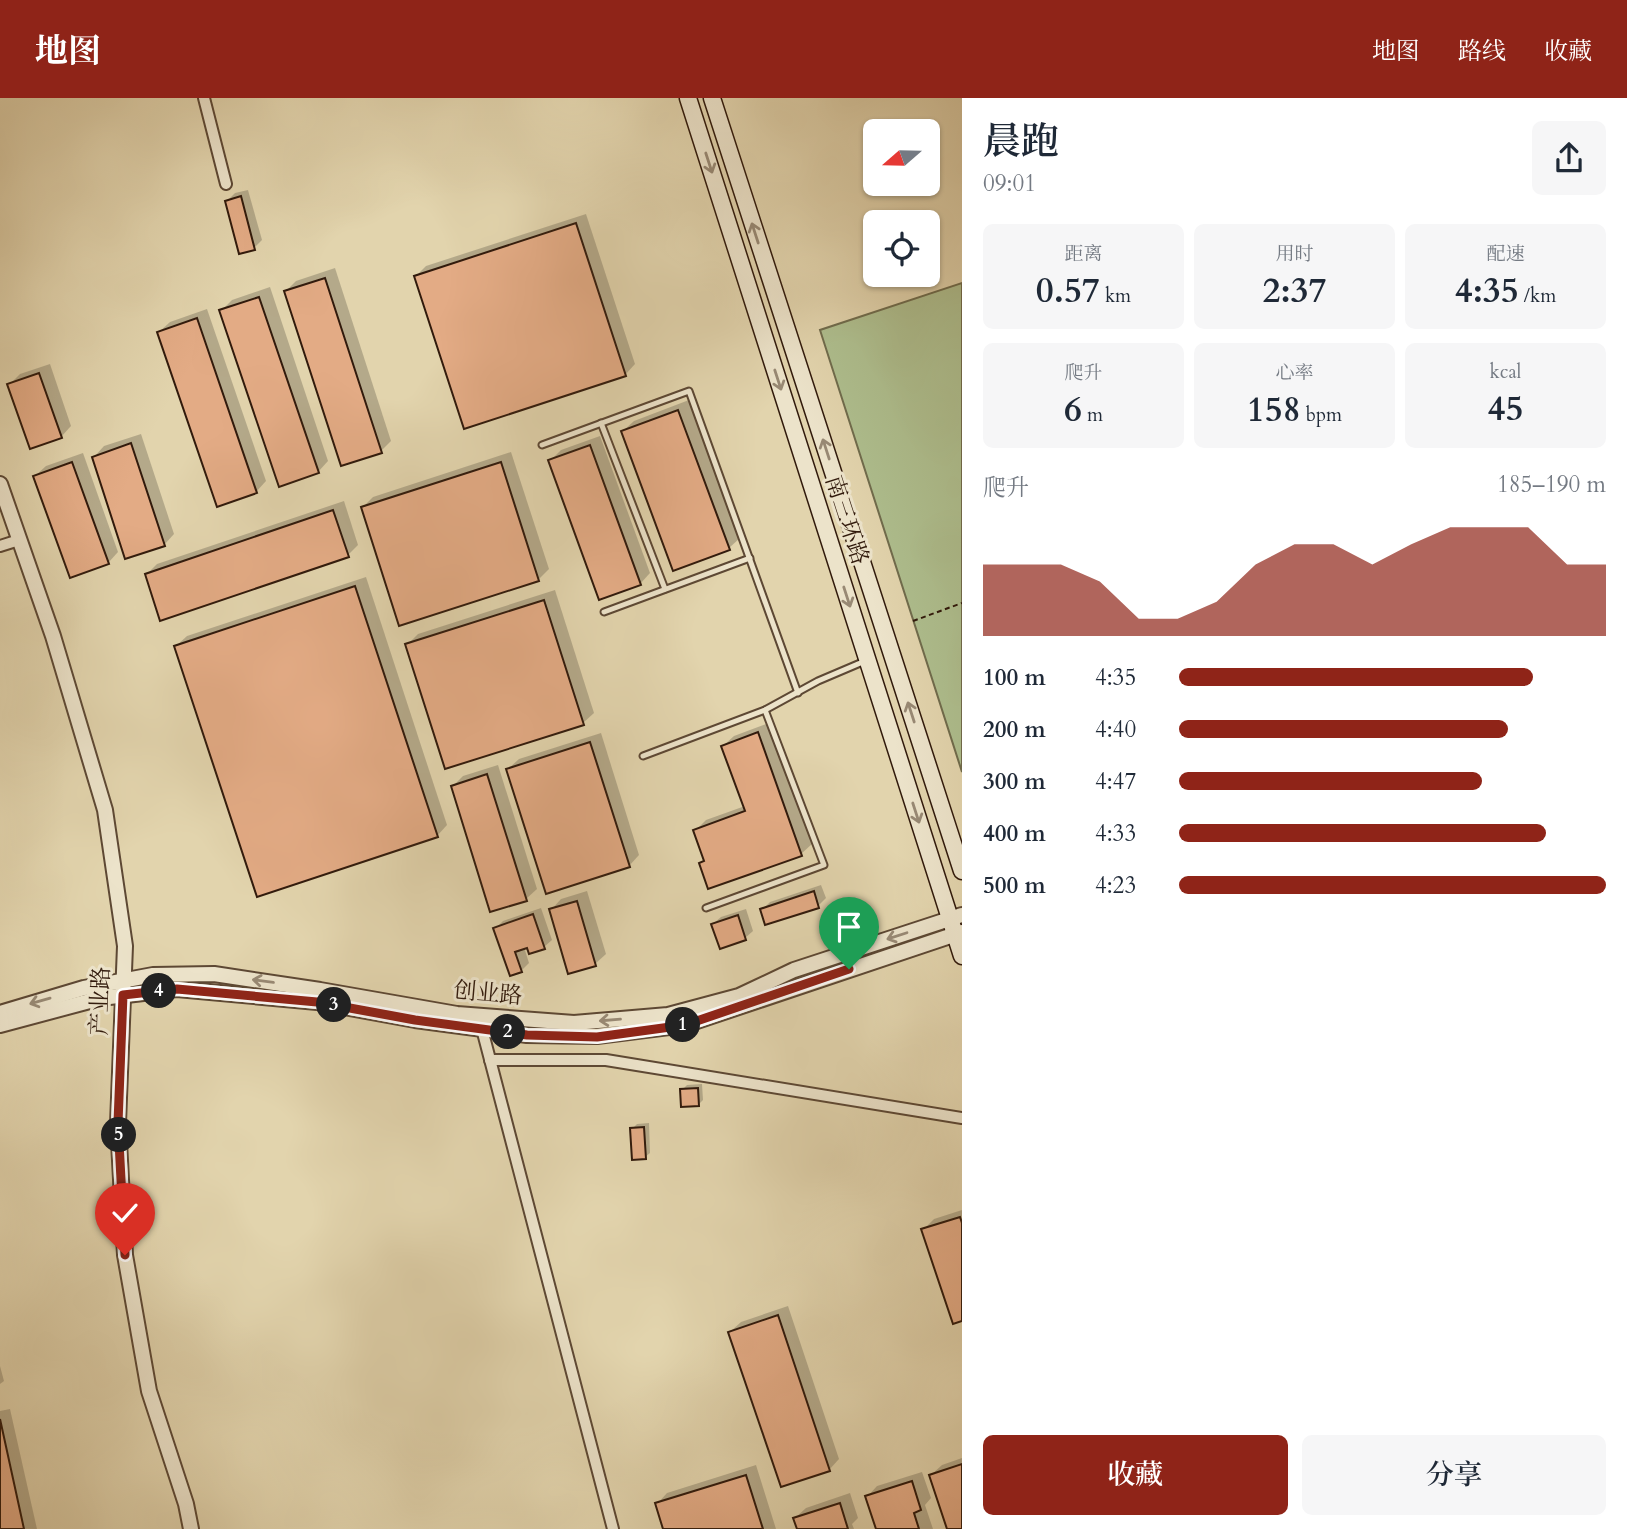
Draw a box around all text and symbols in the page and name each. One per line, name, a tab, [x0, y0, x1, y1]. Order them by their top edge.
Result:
text: 地图	[35, 29, 101, 74]
text: 地图	[1372, 35, 1420, 68]
text: 路线	[1458, 35, 1506, 68]
text: 收藏	[1544, 35, 1592, 68]
text: 晨跑	[983, 116, 1059, 168]
north arrow	[863, 119, 940, 196]
map controls	[863, 119, 940, 287]
button: share	[1532, 121, 1606, 195]
one-way arrow	[703, 152, 716, 174]
text: 09:01	[983, 168, 1036, 199]
button: locate	[863, 210, 940, 287]
one-way arrow	[748, 222, 761, 244]
text: 距离	[1064, 241, 1103, 267]
text: 用时	[1275, 241, 1314, 267]
text: 配速	[1486, 241, 1525, 267]
text: 0.57	[1036, 267, 1100, 315]
text: 2:37	[1263, 267, 1326, 315]
text: 4:35	[1455, 267, 1519, 315]
text: km	[1100, 283, 1131, 309]
text: /km	[1519, 283, 1556, 309]
text: kcal	[1490, 359, 1521, 385]
text: 爬升	[1064, 360, 1103, 386]
text: 心率	[1275, 360, 1314, 386]
one-way arrow	[773, 368, 786, 390]
text: 45	[1488, 385, 1523, 433]
text: 6	[1064, 386, 1082, 434]
text: 158	[1247, 386, 1301, 434]
text: m	[1082, 402, 1103, 428]
text: bpm	[1301, 402, 1342, 428]
one-way arrow	[818, 439, 831, 461]
text: 185–190 m	[1497, 469, 1606, 500]
street label: 南三环路	[818, 471, 876, 569]
text: 爬升	[983, 472, 1029, 503]
one-way arrow	[842, 585, 855, 607]
text: 100 m	[983, 662, 1046, 693]
text: 4:35	[1095, 662, 1136, 693]
one-way arrow	[904, 702, 916, 724]
text: 200 m	[983, 714, 1046, 745]
text: 4:40	[1095, 714, 1136, 745]
text: 300 m	[983, 766, 1046, 797]
text: 4:47	[1095, 766, 1136, 797]
one-way arrow	[911, 802, 924, 824]
text: 400 m	[983, 818, 1046, 849]
text: 4:33	[1095, 818, 1136, 849]
text: 500 m	[983, 870, 1046, 901]
text: 4:23	[1095, 870, 1136, 901]
pin	[819, 897, 879, 969]
icon: arrive	[830, 908, 868, 946]
one-way arrow	[887, 931, 909, 943]
street label: 产业路	[83, 966, 117, 1036]
pin: 4	[142, 974, 176, 1008]
one-way arrow	[253, 974, 275, 987]
street label: 创业路	[452, 975, 524, 1011]
text: 4	[154, 977, 163, 1003]
pin: 3	[316, 988, 352, 1023]
text: 3	[329, 991, 338, 1017]
one-way arrow	[29, 995, 51, 1008]
pin: 1	[666, 1007, 700, 1042]
text: 1	[678, 1011, 687, 1037]
pin: 2	[490, 1014, 526, 1049]
one-way arrow	[599, 1014, 622, 1027]
text: 2	[503, 1018, 512, 1044]
pin: 5	[102, 1118, 136, 1152]
text: 5	[114, 1121, 123, 1147]
pin	[95, 1183, 155, 1255]
icon: check	[106, 1194, 144, 1232]
button: 收藏	[983, 1435, 1288, 1515]
button: 分享	[1302, 1435, 1606, 1515]

